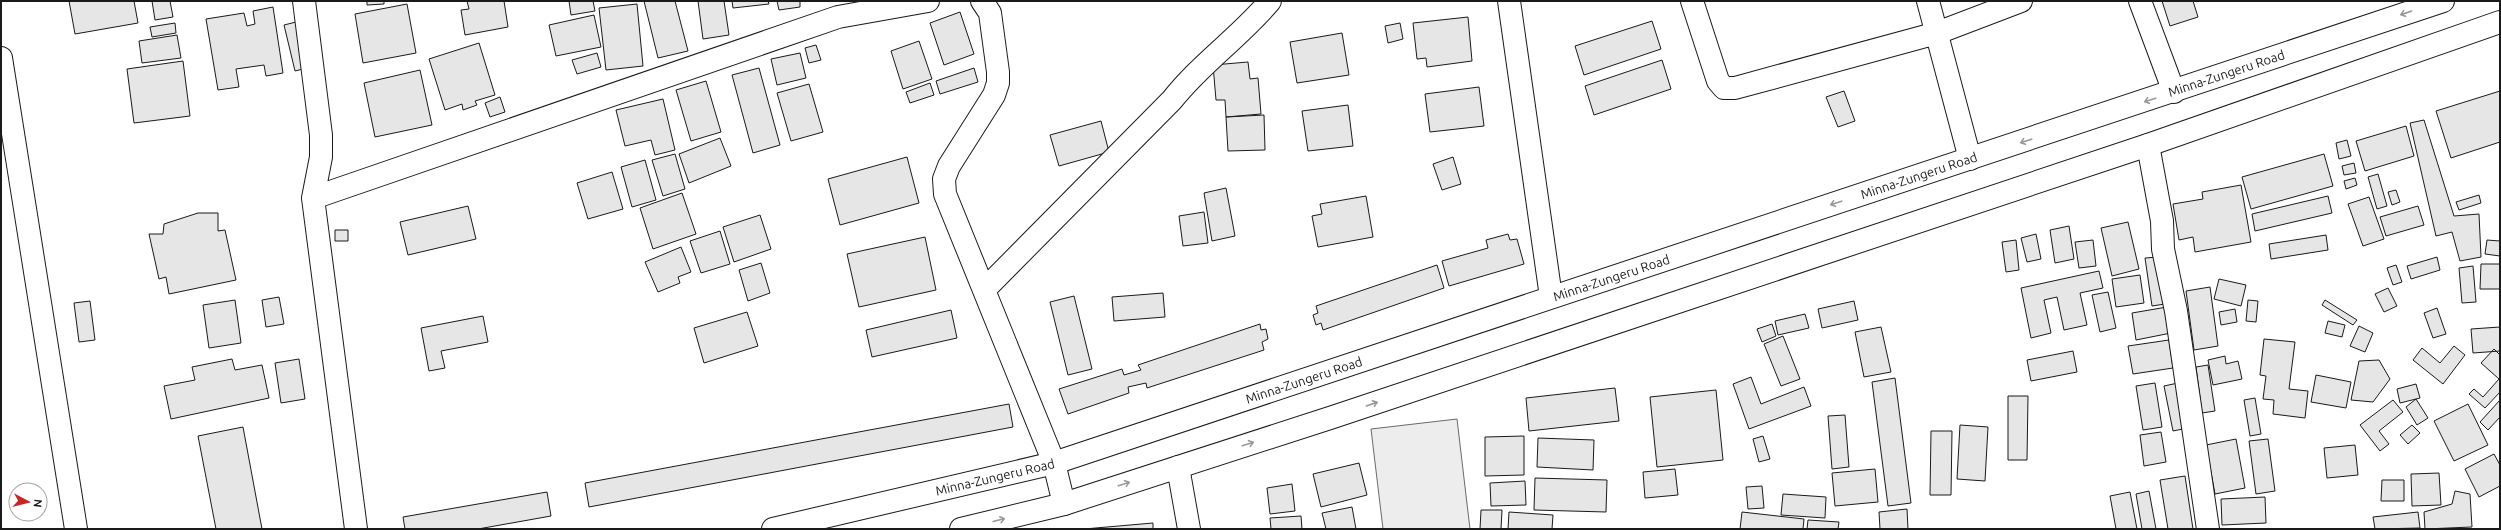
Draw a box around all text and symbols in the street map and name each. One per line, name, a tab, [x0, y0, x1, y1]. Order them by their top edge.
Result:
one-way arrow	[2400, 10, 2412, 18]
street label: Minna-Zungeru Road	[2166, 47, 2286, 99]
one-way arrow	[2143, 97, 2156, 104]
one-way arrow	[2021, 137, 2033, 145]
street label: Minna-Zungeru Road	[1859, 149, 1979, 201]
one-way arrow	[1830, 200, 1843, 207]
street label: Minna-Zungeru Road	[1551, 252, 1671, 304]
street label: Minna-Zungeru Road	[1244, 354, 1364, 406]
one-way arrow	[1365, 400, 1378, 407]
one-way arrow	[1242, 440, 1254, 448]
street label: Minna-Zungeru Road	[934, 456, 1056, 498]
one-way arrow	[1118, 480, 1131, 487]
north arrow	[8, 482, 48, 522]
text: N	[31, 498, 44, 508]
one-way arrow	[993, 515, 1006, 523]

